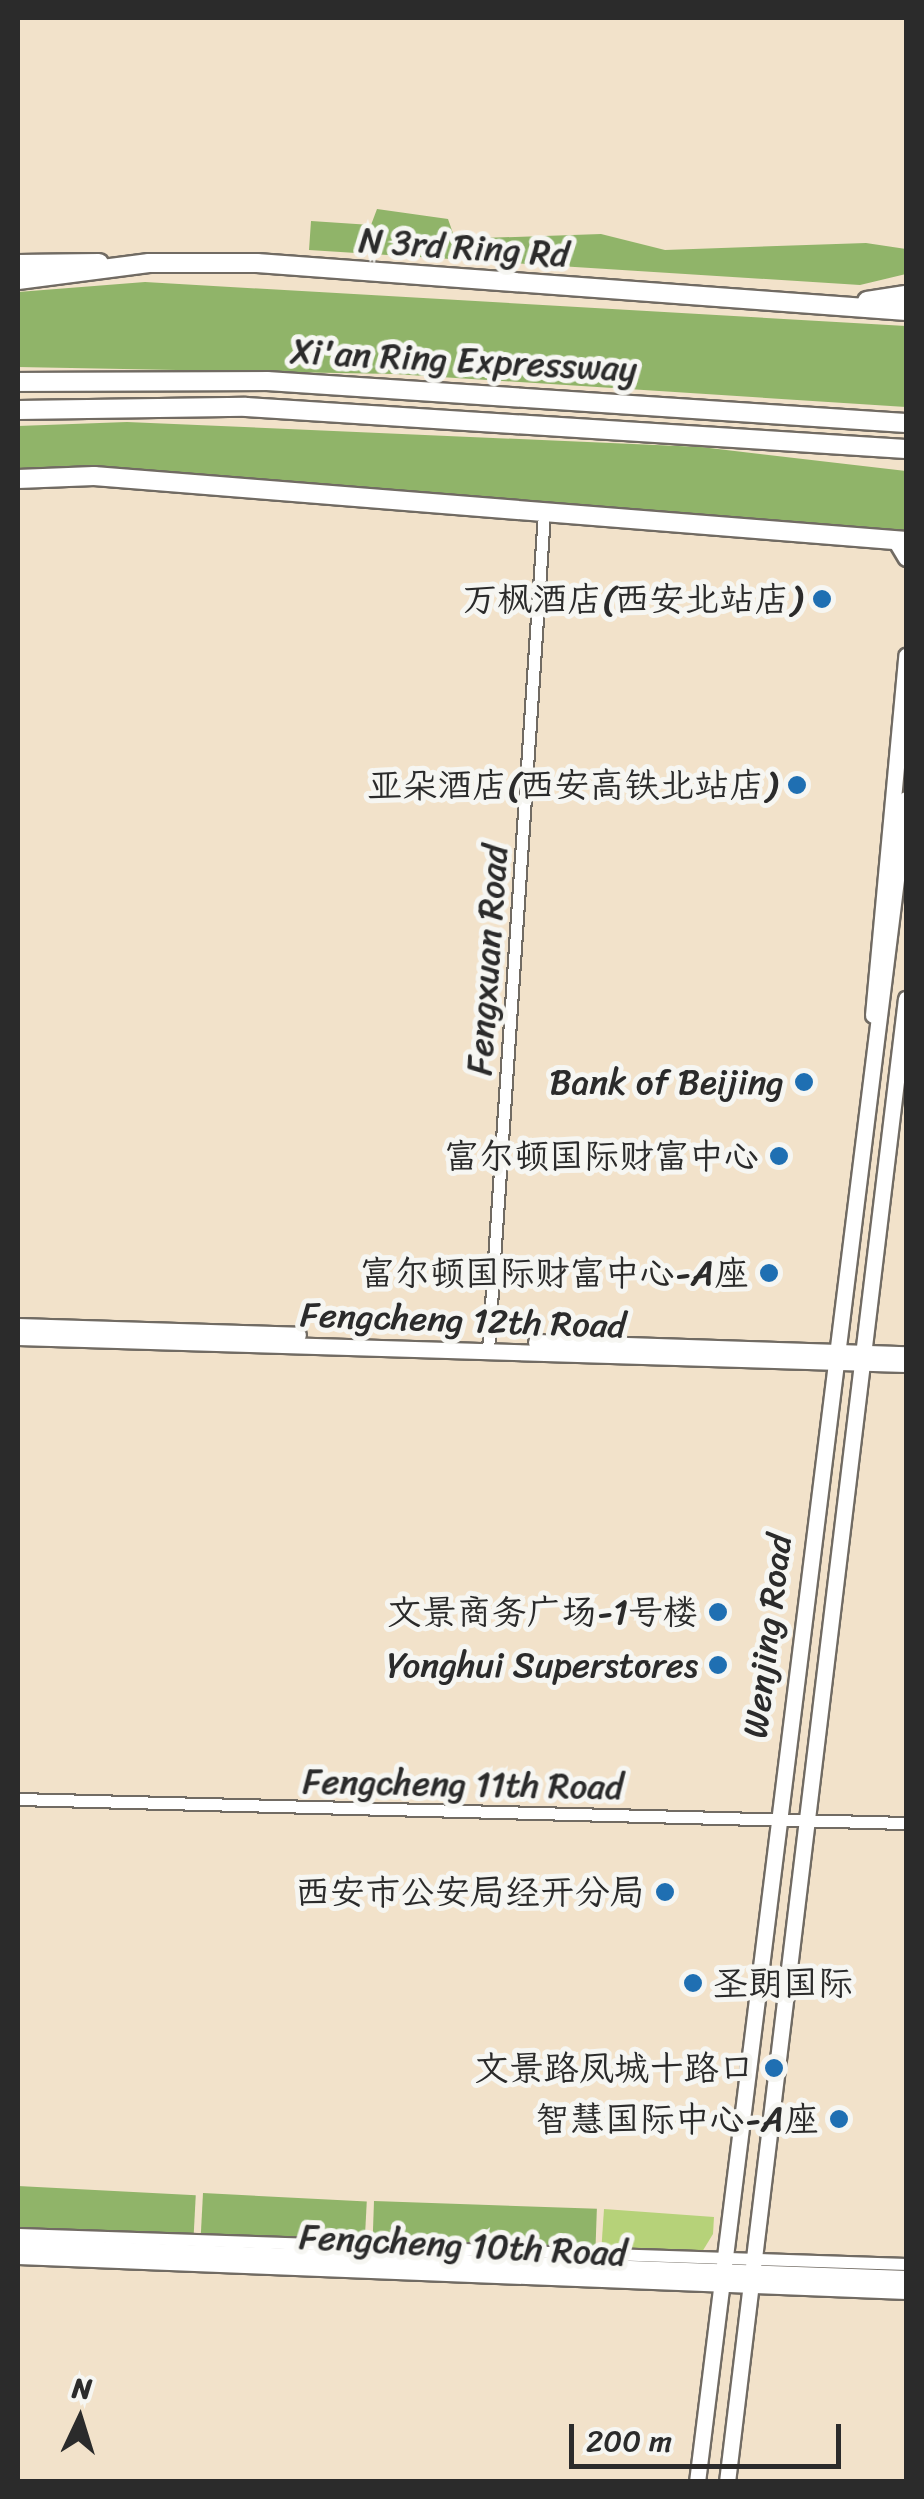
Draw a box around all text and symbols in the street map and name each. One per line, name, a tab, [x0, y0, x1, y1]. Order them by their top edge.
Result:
street label: N 3rd Ring Rd	[357, 219, 571, 275]
street label: Xi'an Ring Expressway	[290, 330, 638, 390]
place label: 万枫酒店(西安北站店)	[462, 578, 802, 620]
marker: 万枫酒店(西安北站店)	[811, 588, 833, 610]
place label: 亚朵酒店(西安高铁北站店)	[367, 764, 777, 806]
marker: 亚朵酒店(西安高铁北站店)	[786, 774, 808, 796]
street label: Fengxuan Road	[458, 843, 516, 1077]
place label: Bank of Beijing	[548, 1061, 784, 1103]
marker: Bank of Beijing	[793, 1071, 815, 1093]
place label: 富尔顿国际财富中心	[444, 1135, 759, 1177]
marker: 富尔顿国际财富中心	[768, 1145, 790, 1167]
place label: 富尔顿国际财富中心-A座	[360, 1252, 749, 1294]
marker: 富尔顿国际财富中心-A座	[758, 1262, 780, 1284]
street label: Fengcheng 12th Road	[299, 1293, 627, 1347]
street label: Wenjing Road	[734, 1531, 800, 1741]
place label: 文景商务广场-1号楼	[387, 1591, 698, 1633]
marker: 文景商务广场-1号楼	[707, 1601, 729, 1623]
place label: Yonghui Superstores	[387, 1644, 698, 1686]
marker: Yonghui Superstores	[707, 1654, 729, 1676]
street label: Fengcheng 11th Road	[302, 1760, 624, 1808]
place label: 西安市公安局经开分局	[295, 1871, 645, 1913]
marker: 西安市公安局经开分局	[654, 1881, 676, 1903]
place label: 圣朗国际	[713, 1962, 853, 2004]
marker: 圣朗国际	[682, 1972, 704, 1994]
place label: 文景路凤城十路口	[474, 2047, 754, 2089]
marker: 文景路凤城十路口	[763, 2057, 785, 2079]
place label: 智慧国际中心-A座	[535, 2098, 819, 2140]
marker: 智慧国际中心-A座	[828, 2108, 850, 2130]
street label: Fengcheng 10th Road	[298, 2215, 628, 2275]
text: N	[71, 2363, 94, 2414]
north arrow	[30, 2369, 130, 2469]
scale bar	[574, 2404, 846, 2466]
text: 200 m	[586, 2414, 672, 2468]

